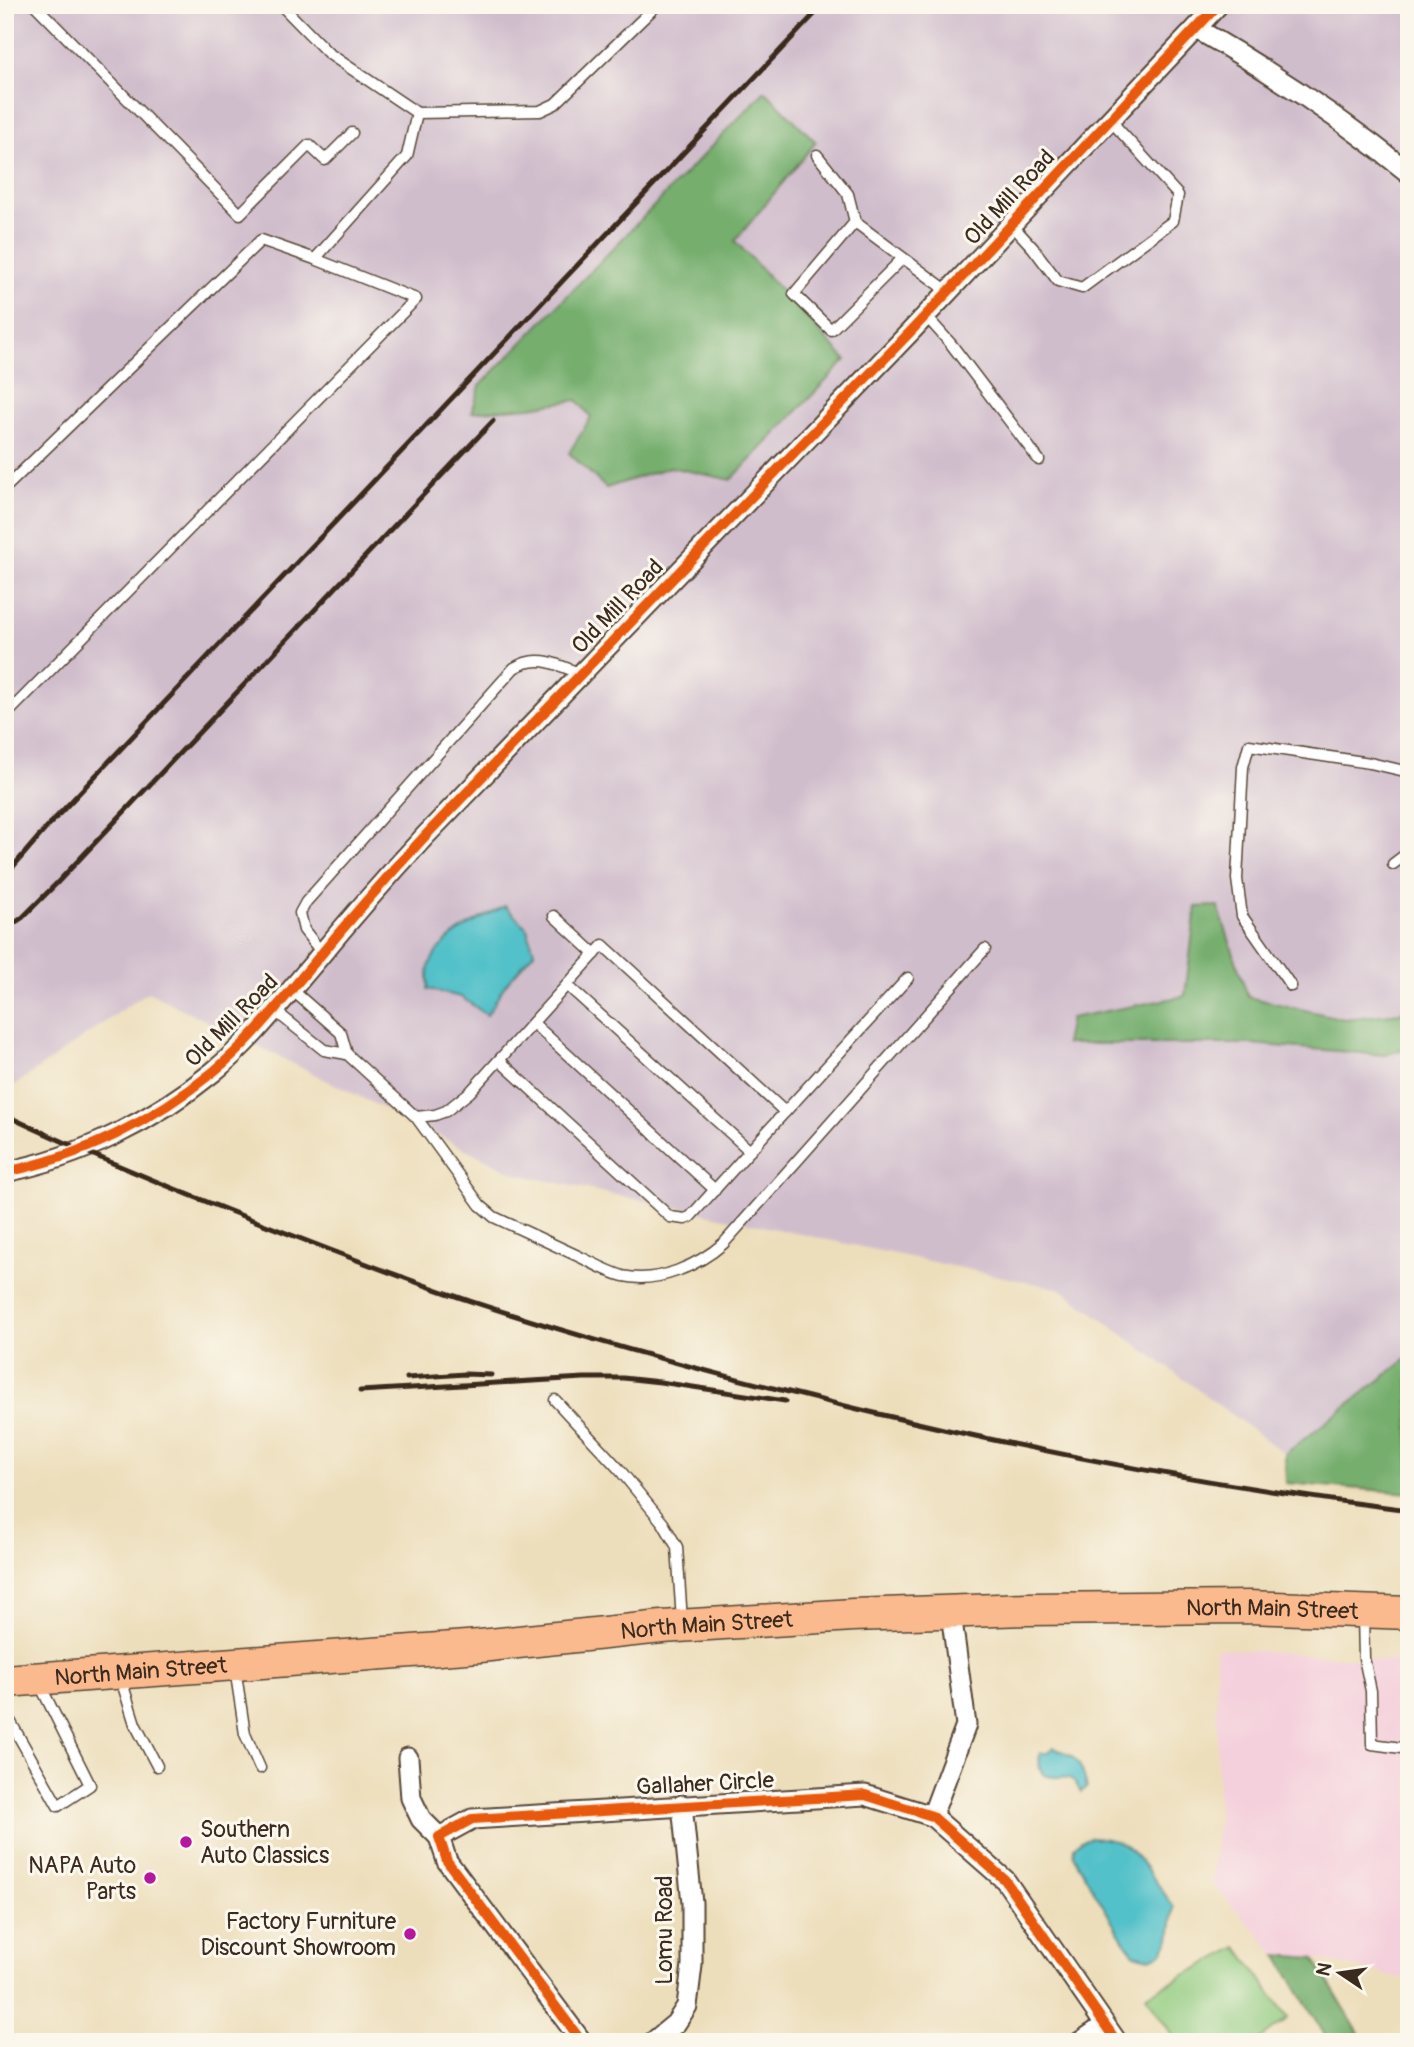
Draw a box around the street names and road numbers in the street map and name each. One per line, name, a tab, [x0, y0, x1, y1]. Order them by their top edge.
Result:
street label: Old Mill Road	[958, 143, 1061, 251]
street label: Old Mill Road	[565, 553, 670, 660]
street label: Old Mill Road	[178, 967, 284, 1073]
street label: North Main Street	[1186, 1593, 1360, 1626]
street label: North Main Street	[619, 1605, 795, 1646]
street label: North Main Street	[53, 1651, 229, 1692]
street label: Gallaher Circle	[635, 1765, 775, 1802]
street label: Lomu Road	[650, 1875, 679, 1985]

